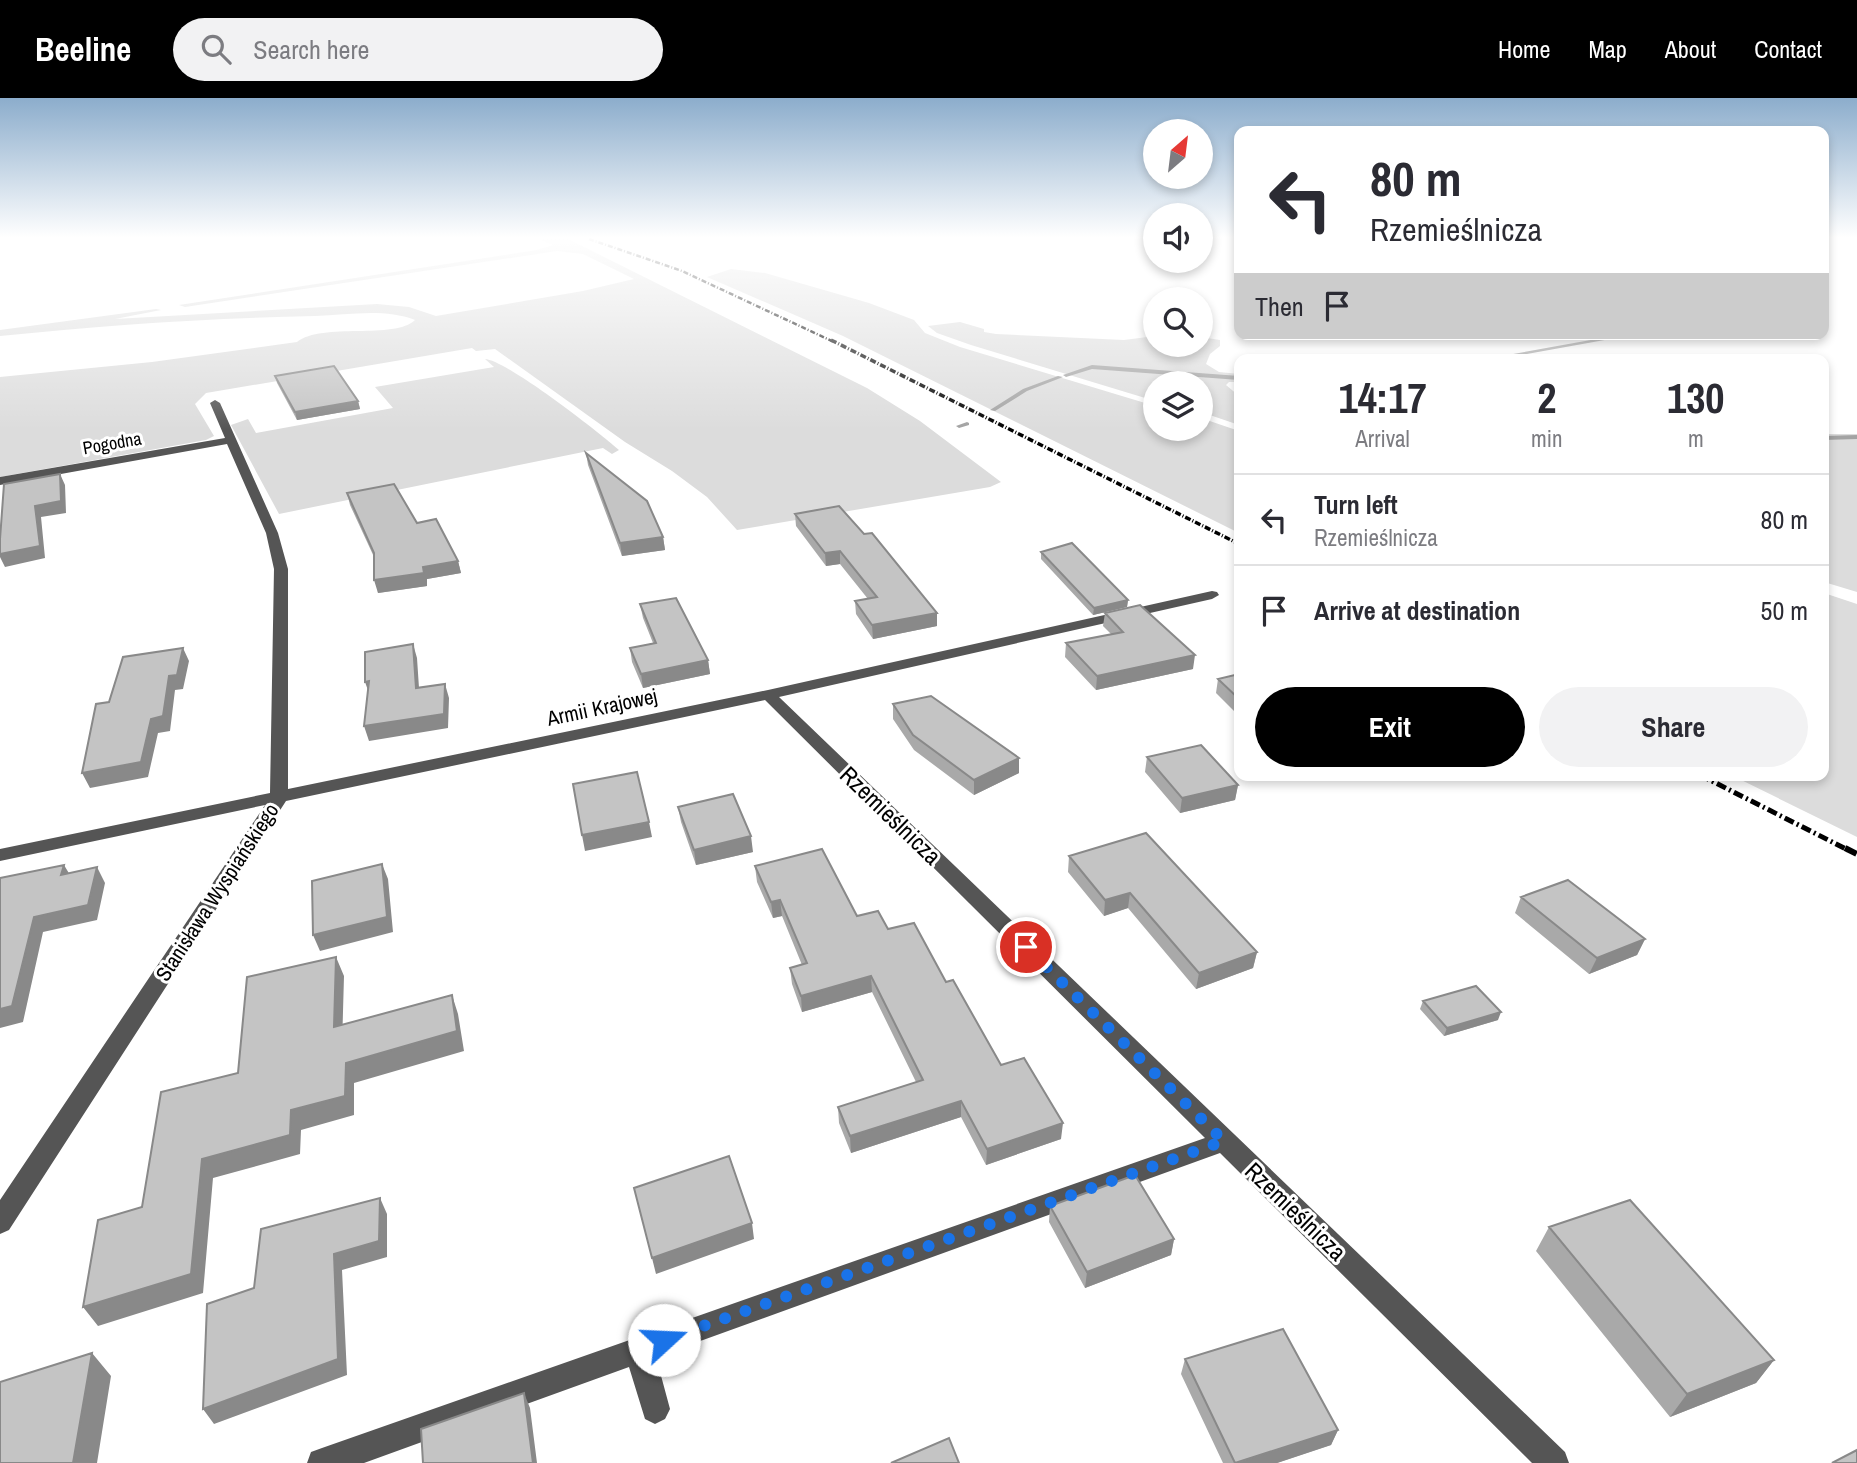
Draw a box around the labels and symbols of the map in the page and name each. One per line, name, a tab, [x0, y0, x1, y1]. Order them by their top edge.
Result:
north arrow	[1143, 119, 1213, 189]
street label: Pogodna	[81, 426, 143, 460]
street label: Armii Krajowej	[543, 681, 660, 733]
street label: Rzemieślnicza	[833, 759, 949, 871]
street label: Stanisława Wyspiańskiego	[149, 797, 285, 987]
pin	[996, 917, 1056, 977]
street label: Rzemieślnicza	[1238, 1155, 1354, 1267]
position arrow	[627, 1303, 701, 1377]

